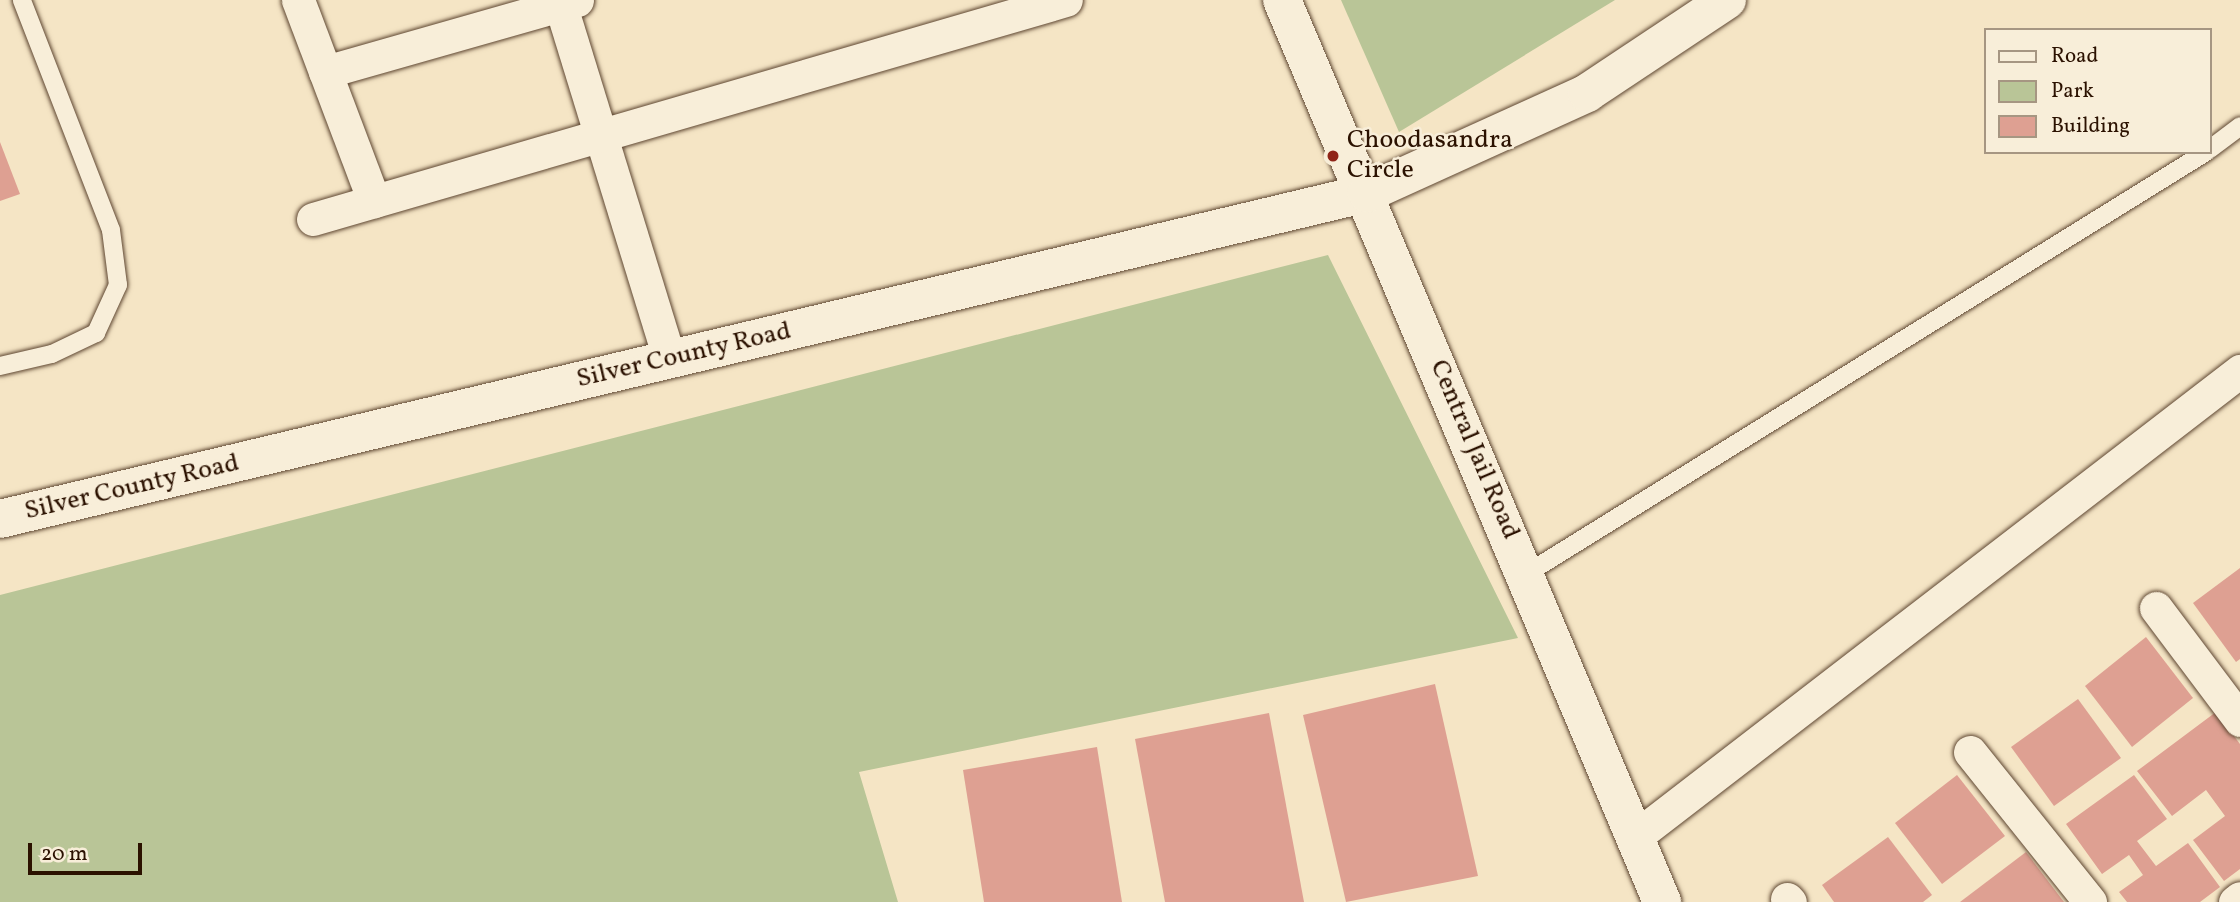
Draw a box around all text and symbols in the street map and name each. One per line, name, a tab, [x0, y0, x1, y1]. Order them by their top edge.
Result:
legend	[1984, 28, 2212, 154]
text: Road	[2051, 42, 2098, 71]
text: Park	[2051, 77, 2094, 106]
text: Building	[2051, 112, 2130, 141]
place label: Choodasandra Circle	[1347, 125, 1513, 186]
marker: Choodasandra Circle	[1325, 148, 1341, 164]
street label: Silver County Road	[573, 316, 795, 396]
street label: Central Jail Road	[1422, 356, 1526, 544]
street label: Silver County Road	[21, 448, 243, 528]
scale bar	[32, 828, 145, 872]
text: 20 m	[41, 840, 87, 869]

